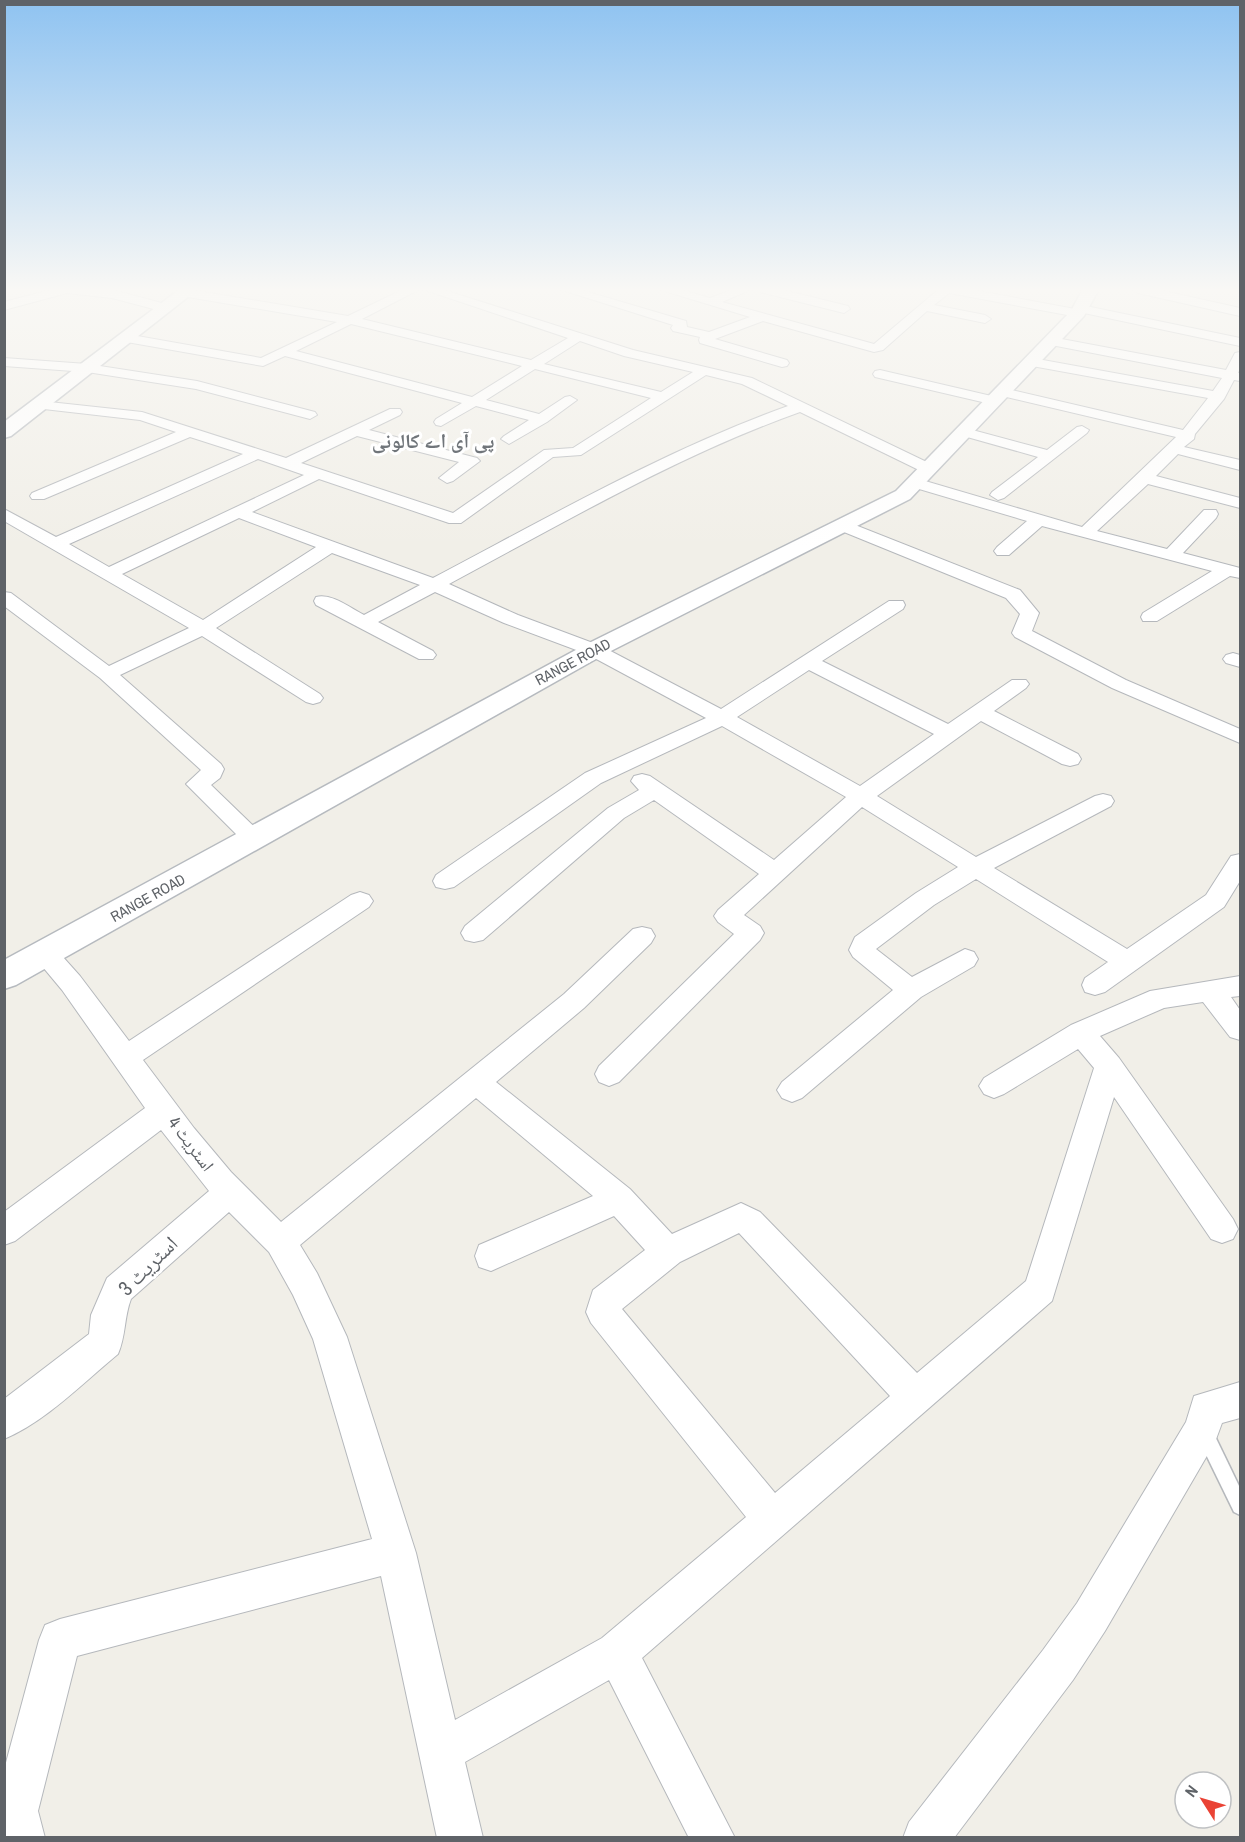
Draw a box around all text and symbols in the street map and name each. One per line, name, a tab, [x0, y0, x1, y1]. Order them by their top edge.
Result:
district label: پی آی اے کالونی	[372, 427, 494, 454]
street label: RANGE ROAD	[531, 633, 614, 690]
street label: RANGE ROAD	[107, 868, 189, 927]
street label: اسٹریٹ 4	[162, 1111, 220, 1176]
street label: اسٹریٹ 3	[111, 1229, 184, 1302]
north arrow	[1173, 1770, 1233, 1830]
text: N	[1179, 1781, 1203, 1801]

